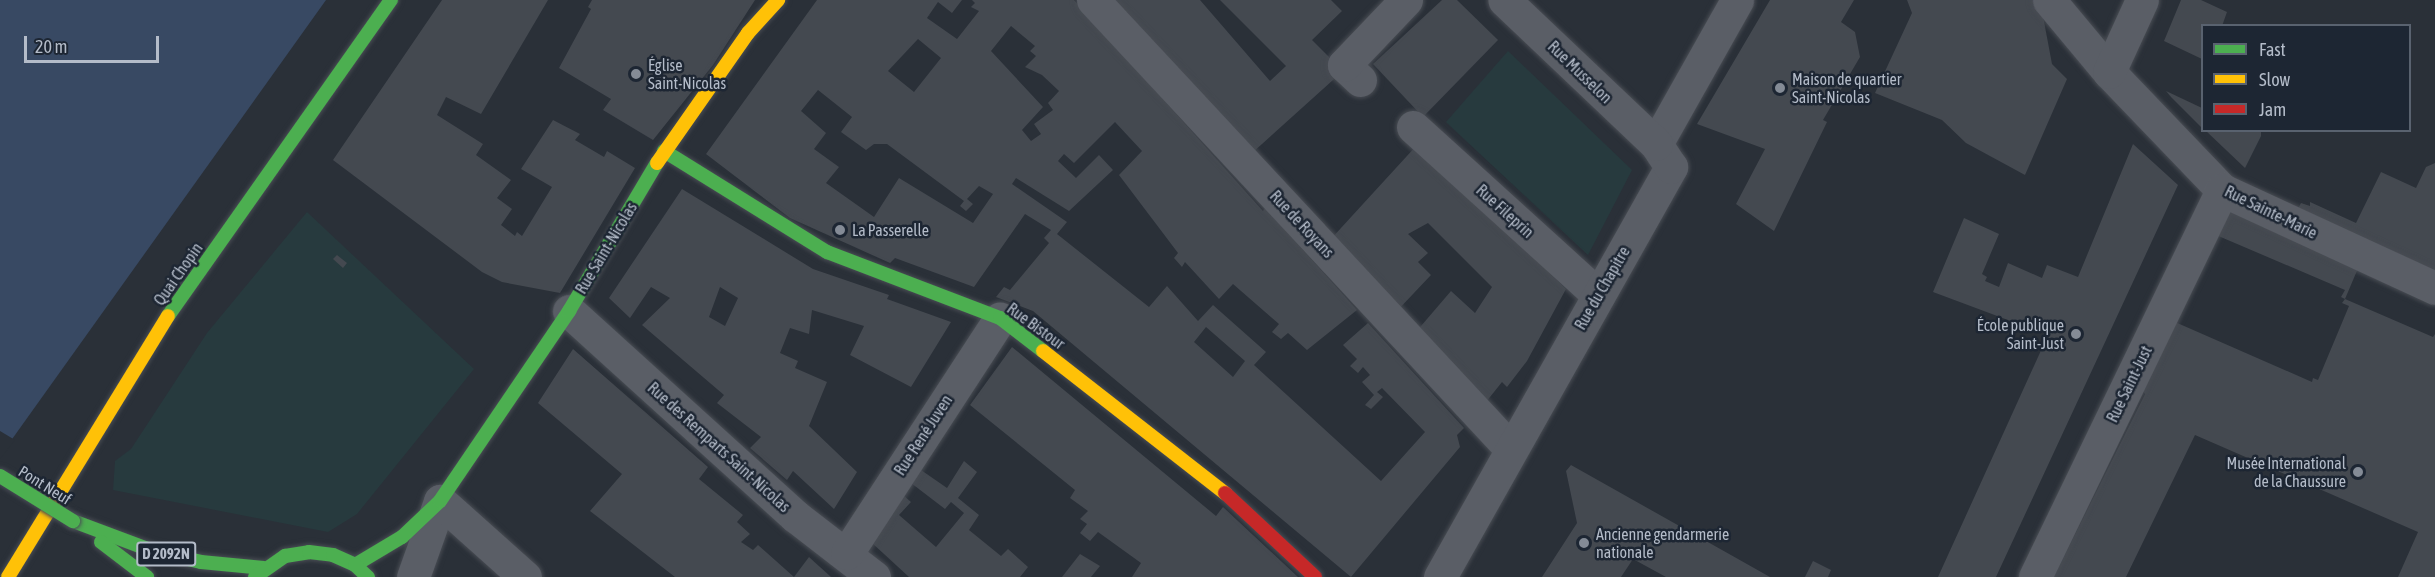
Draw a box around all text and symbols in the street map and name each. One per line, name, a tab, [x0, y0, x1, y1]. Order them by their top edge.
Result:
scale bar	[27, 24, 162, 62]
legend	[2201, 24, 2411, 132]
text: 20 m	[35, 36, 67, 57]
street label: Rue Musselon	[1544, 37, 1616, 107]
text: Fast	[2259, 39, 2286, 60]
place label: Église Saint-Nicolas	[648, 55, 726, 93]
marker: Église Saint-Nicolas	[629, 67, 643, 81]
place label: Maison de quartier Saint-Nicolas	[1792, 69, 1902, 107]
text: Slow	[2259, 69, 2290, 90]
marker: Maison de quartier Saint-Nicolas	[1773, 81, 1787, 95]
text: Jam	[2259, 99, 2286, 120]
street label: Rue Fileprin	[1472, 180, 1538, 242]
street label: Rue Sainte-Marie	[2222, 181, 2320, 243]
street label: Rue de Royans	[1266, 186, 1338, 262]
street label: Rue Saint-Nicolas	[571, 199, 641, 297]
place label: La Passerelle	[852, 220, 929, 240]
marker: La Passerelle	[833, 223, 847, 237]
street label: Quai Chopin	[150, 239, 206, 309]
street label: Rue du Chapitre	[1570, 243, 1634, 333]
street label: Rue Bistour	[1003, 299, 1069, 353]
place label: École publique Saint-Just	[1977, 315, 2064, 353]
marker: École publique Saint-Just	[2069, 327, 2083, 341]
street label: Rue Saint-Just	[2102, 343, 2156, 425]
street label: Rue des Remparts Saint-Nicolas	[644, 378, 794, 516]
street label: Rue René Juven	[890, 391, 956, 479]
place label: Musée International de la Chaussure	[2227, 453, 2346, 491]
street label: Pont Neuf	[15, 461, 75, 509]
marker: Musée International de la Chaussure	[2351, 465, 2365, 479]
place label: Ancienne gendarmerie nationale	[1596, 524, 1729, 562]
marker: Ancienne gendarmerie nationale	[1577, 536, 1591, 550]
road number: D 2092N	[136, 542, 196, 566]

